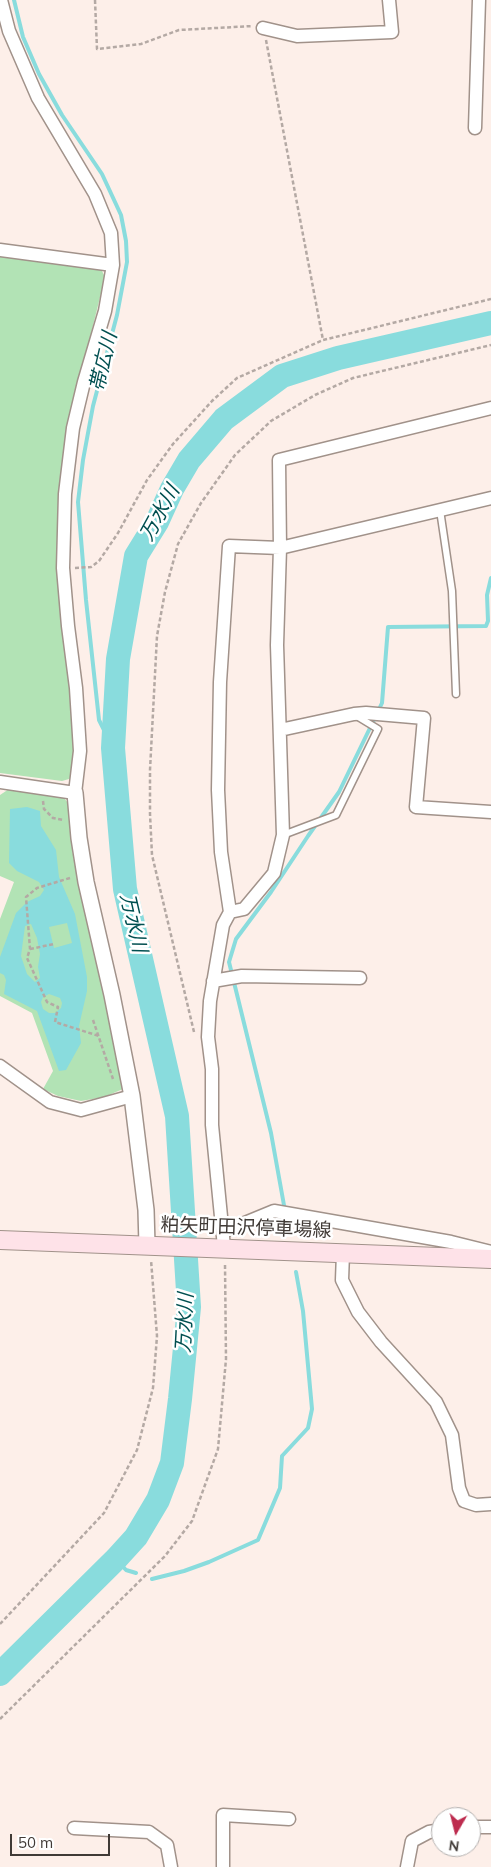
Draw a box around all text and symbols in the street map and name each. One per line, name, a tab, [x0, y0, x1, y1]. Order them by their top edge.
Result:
water label: 帯広川	[86, 330, 122, 394]
water label: 万水川	[135, 481, 185, 545]
water label: 万水川	[115, 891, 151, 955]
street label: 粕矢町田沢停車場線	[160, 1214, 332, 1242]
water label: 万水川	[171, 1292, 199, 1354]
north arrow	[431, 1807, 481, 1857]
scale bar	[12, 1824, 112, 1856]
text: 50 m	[18, 1833, 53, 1852]
text: N	[448, 1836, 461, 1856]

